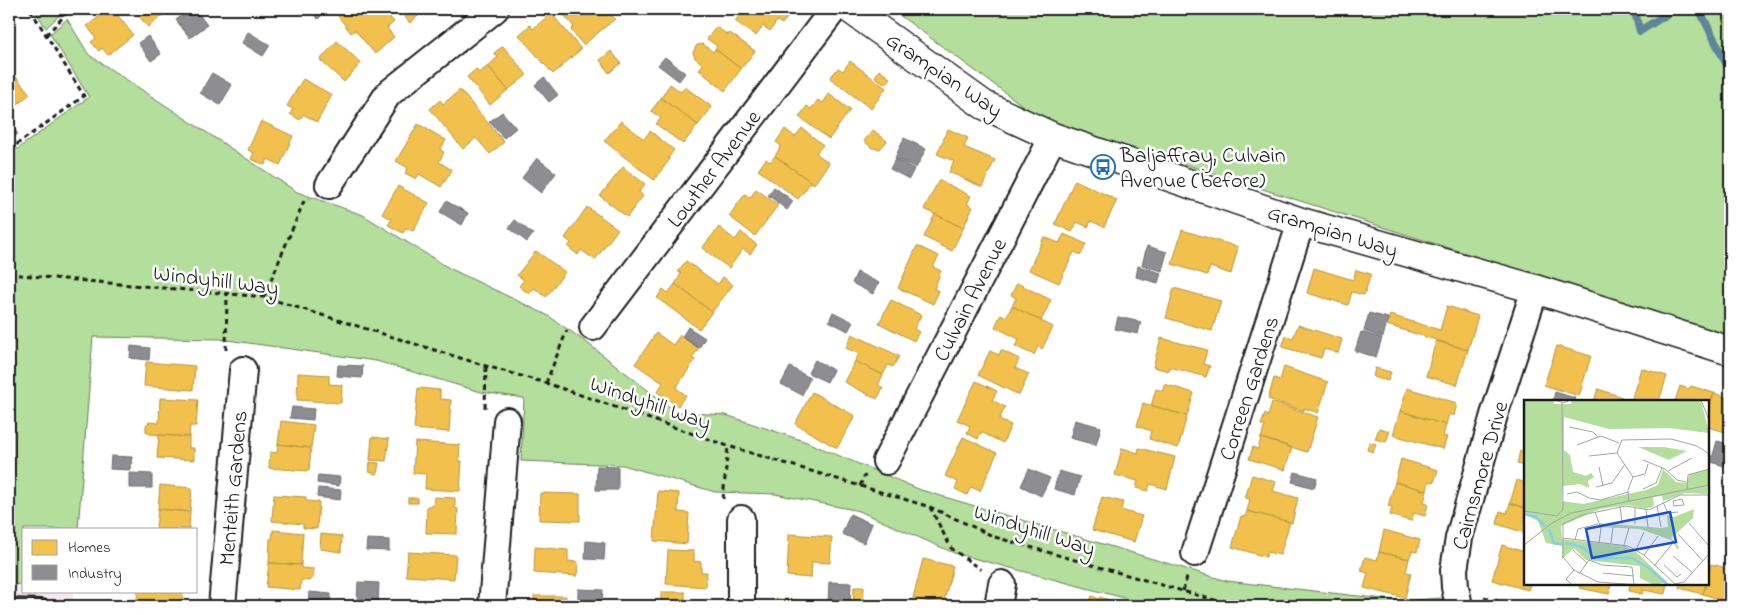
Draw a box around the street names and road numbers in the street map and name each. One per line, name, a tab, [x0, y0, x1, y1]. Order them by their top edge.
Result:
street label: Grampian Way	[878, 26, 1008, 128]
street label: Lowther Avenue	[661, 104, 770, 235]
street label: Grampian Way	[1263, 198, 1401, 269]
street label: Culvain Avenue	[927, 233, 1017, 368]
street label: Windyhill Way	[151, 258, 280, 307]
street label: Correen Gardens	[1212, 313, 1289, 465]
street label: Windyhill Way	[585, 369, 715, 441]
street label: Cairnsmore Drive	[1445, 398, 1518, 554]
street label: Menteith Gardens	[212, 409, 258, 567]
street label: Windyhill Way	[969, 497, 1099, 567]

